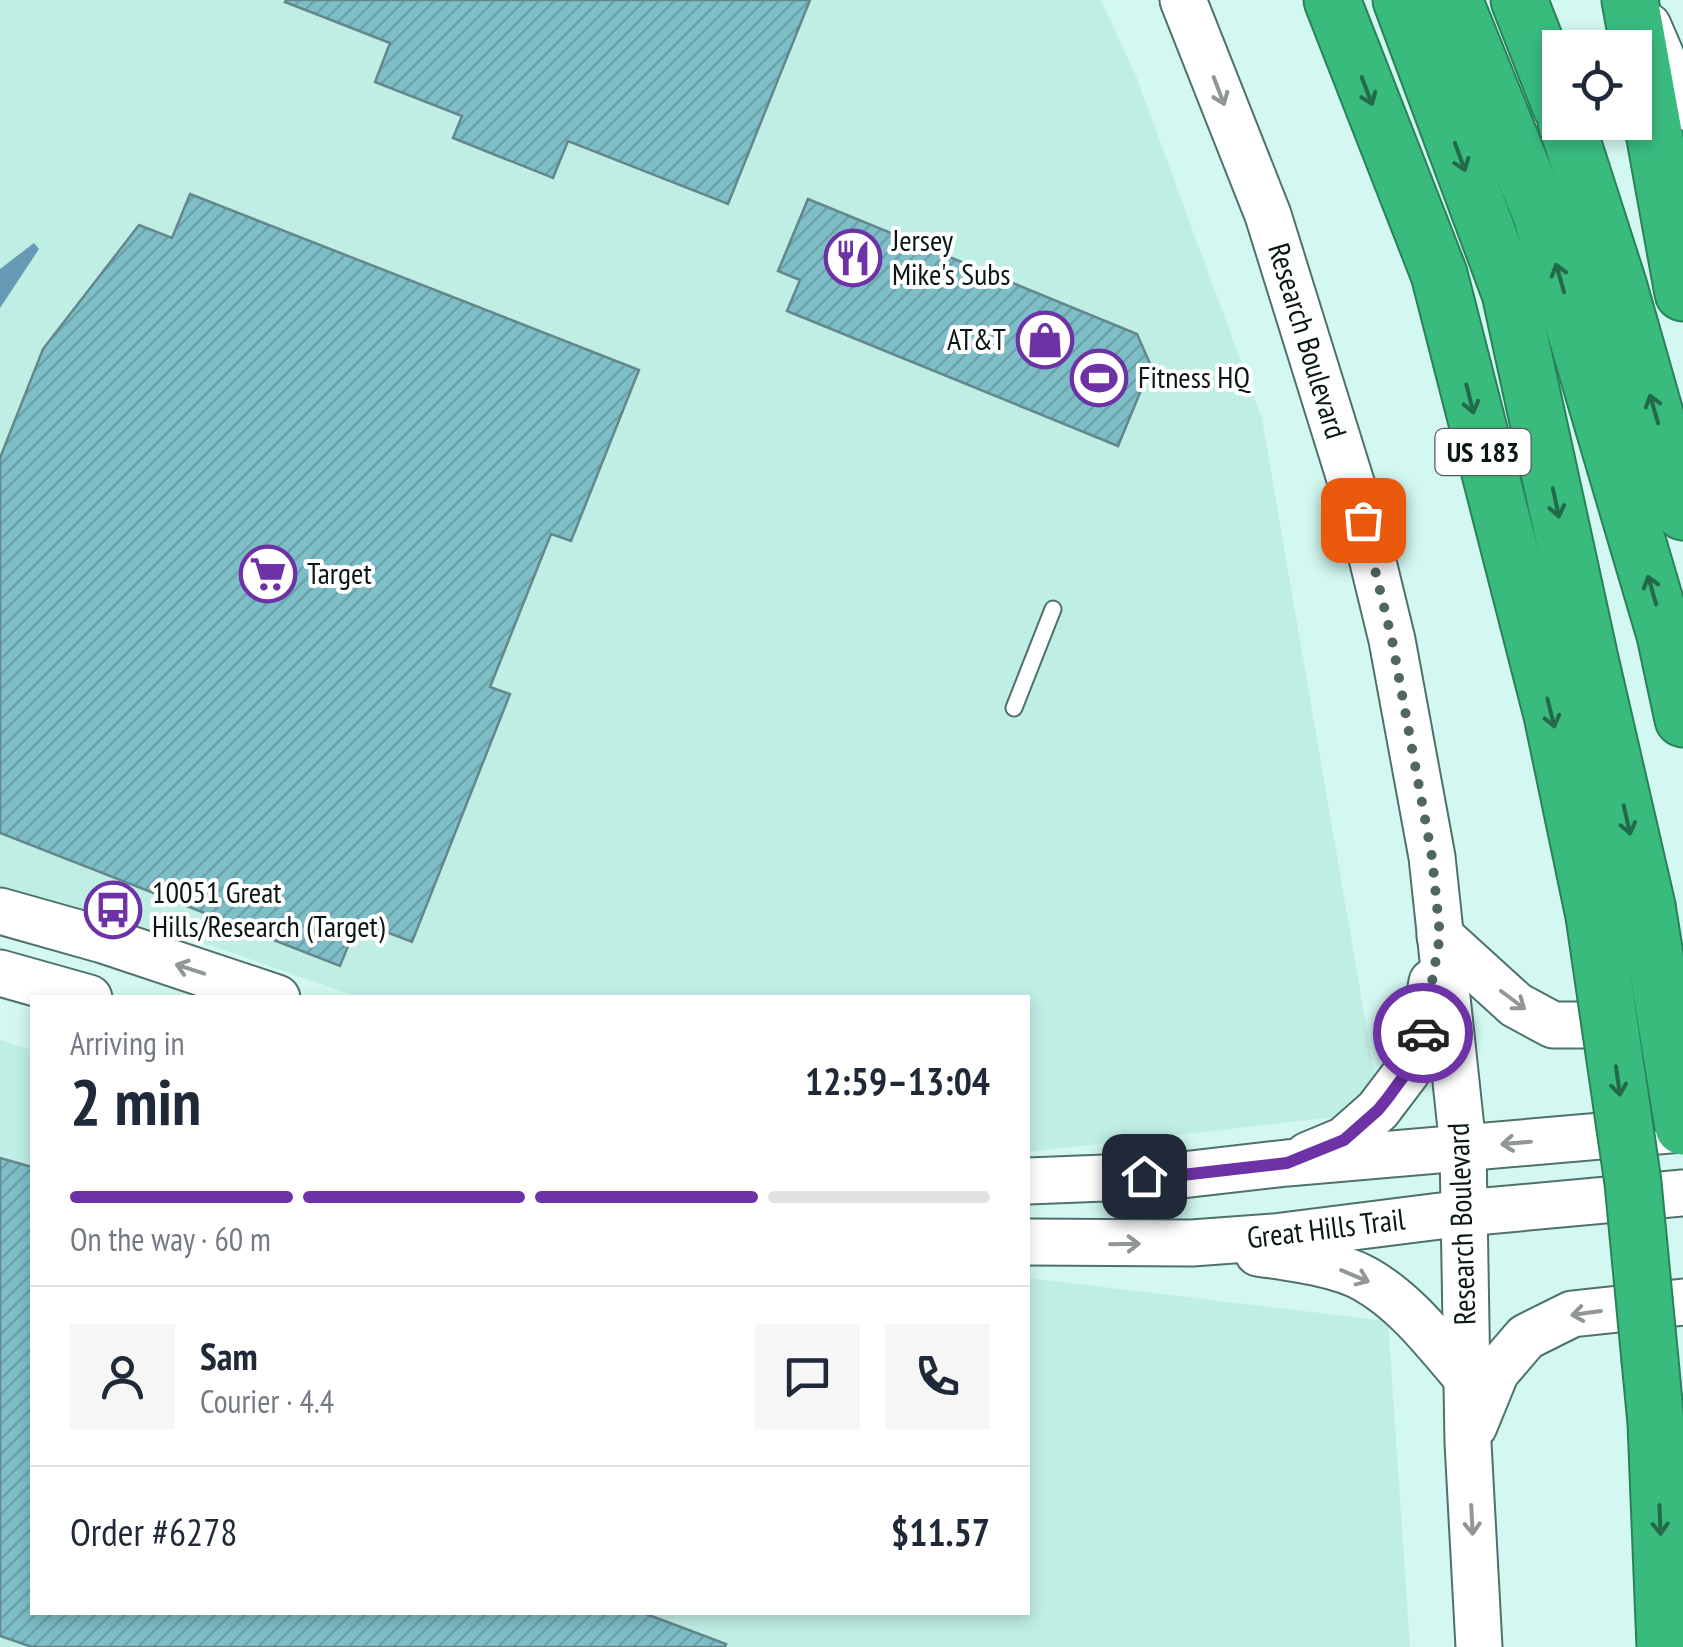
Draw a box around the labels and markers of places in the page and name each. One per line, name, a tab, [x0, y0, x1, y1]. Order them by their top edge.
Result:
place label: Jersey Mike's Subs	[891, 220, 1010, 293]
restaurant icon: Jersey Mike's Subs	[823, 228, 883, 288]
shop icon: AT&T	[1015, 310, 1075, 370]
place label: AT&T	[947, 319, 1006, 358]
sports icon: Fitness HQ	[1069, 348, 1129, 408]
place label: Fitness HQ	[1138, 357, 1250, 396]
pin	[1321, 478, 1406, 563]
supermarket icon: Target	[238, 544, 298, 604]
place label: Target	[307, 553, 372, 592]
place label: 10051 Great Hills/Research (Target)	[152, 872, 385, 945]
bus stop icon: 10051 Great Hills/Research (Target)	[83, 880, 143, 940]
pin	[1102, 1134, 1187, 1219]

